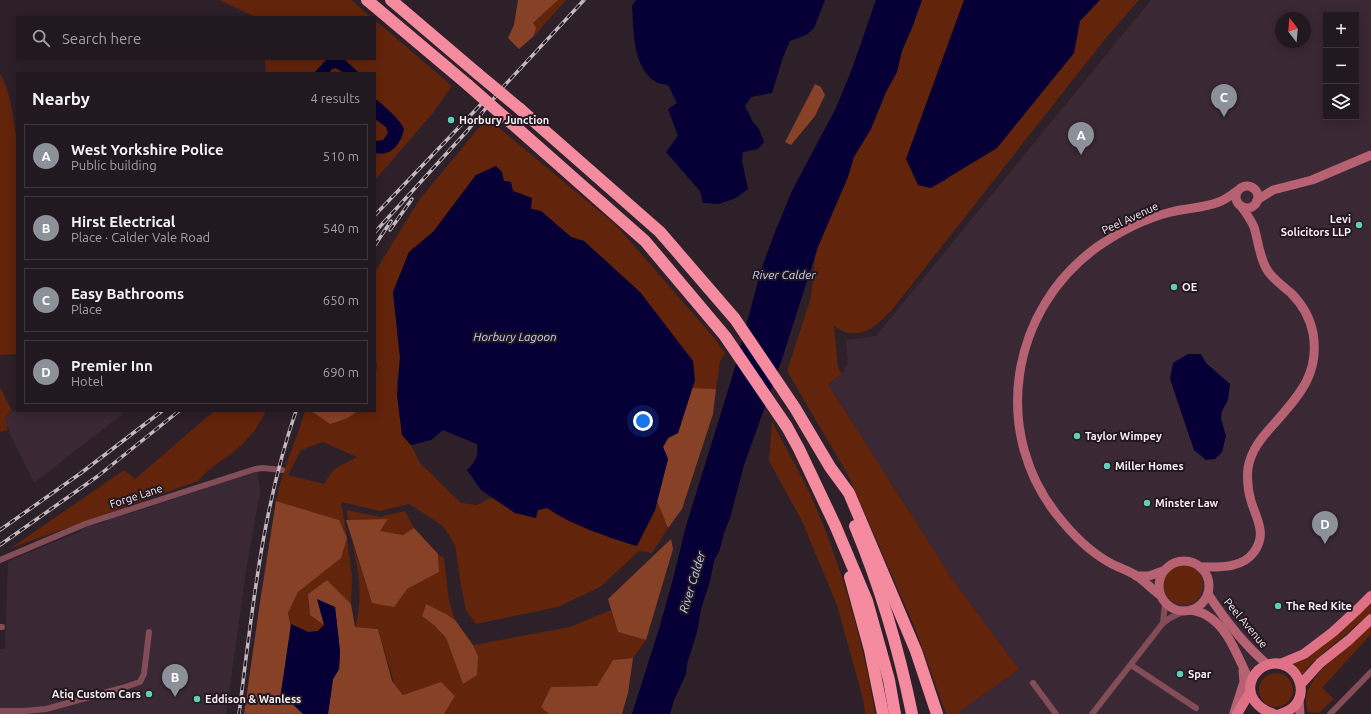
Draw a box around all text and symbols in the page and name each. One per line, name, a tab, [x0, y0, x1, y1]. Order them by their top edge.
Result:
north arrow	[1275, 12, 1311, 48]
map controls	[1323, 12, 1359, 120]
button: +	[1323, 12, 1359, 48]
search box	[16, 16, 376, 60]
icon: search	[30, 27, 52, 49]
text: Search here	[62, 30, 141, 47]
button: −	[1323, 48, 1359, 84]
pin: C	[1211, 84, 1237, 117]
button: layers	[1323, 84, 1359, 120]
text: Nearby	[32, 89, 90, 108]
text: 4 results	[310, 91, 360, 105]
place label: Horbury Junction	[459, 114, 549, 126]
marker: Horbury Junction	[446, 115, 456, 125]
pin: A	[1068, 122, 1094, 155]
text: West Yorkshire Police	[71, 141, 224, 158]
text: A	[41, 149, 51, 163]
text: 510 m	[323, 149, 359, 163]
text: Public building	[71, 158, 157, 172]
street label: Peel Avenue	[1100, 200, 1160, 236]
text: Hirst Electrical	[71, 213, 175, 230]
place label: Levi Solicitors LLP	[1281, 213, 1351, 238]
marker: Levi Solicitors LLP	[1354, 220, 1364, 230]
text: B	[42, 221, 50, 235]
text: 540 m	[323, 221, 359, 235]
text: Place · Calder Vale Road	[71, 230, 210, 244]
water label: River Calder	[752, 268, 816, 281]
place label: OE	[1182, 281, 1198, 293]
marker: OE	[1169, 282, 1179, 292]
text: Easy Bathrooms	[71, 285, 184, 302]
text: C	[42, 293, 50, 307]
text: 650 m	[323, 293, 359, 307]
text: Place	[71, 302, 102, 316]
water label: Horbury Lagoon	[473, 330, 557, 343]
text: Premier Inn	[71, 357, 153, 374]
text: D	[41, 365, 51, 379]
text: 690 m	[323, 365, 359, 379]
text: Hotel	[71, 374, 103, 388]
your location	[633, 411, 653, 431]
place label: Taylor Wimpey	[1085, 430, 1162, 442]
marker: Taylor Wimpey	[1072, 431, 1082, 441]
place label: Miller Homes	[1115, 460, 1184, 472]
marker: Miller Homes	[1102, 461, 1112, 471]
street label: Forge Lane	[108, 482, 164, 510]
place label: Minster Law	[1155, 497, 1219, 509]
marker: Minster Law	[1142, 498, 1152, 508]
pin: D	[1312, 511, 1338, 544]
water label: River Calder	[676, 549, 708, 614]
street label: Peel Avenue	[1222, 596, 1270, 650]
place label: The Red Kite	[1286, 600, 1352, 612]
marker: The Red Kite	[1273, 601, 1283, 611]
pin: B	[162, 664, 188, 697]
place label: Spar	[1188, 668, 1212, 680]
marker: Spar	[1175, 669, 1185, 679]
place label: Atiq Custom Cars	[52, 688, 141, 700]
marker: Atiq Custom Cars	[144, 689, 154, 699]
place label: Eddison & Wanless	[205, 693, 301, 705]
marker: Eddison & Wanless	[192, 694, 202, 704]

